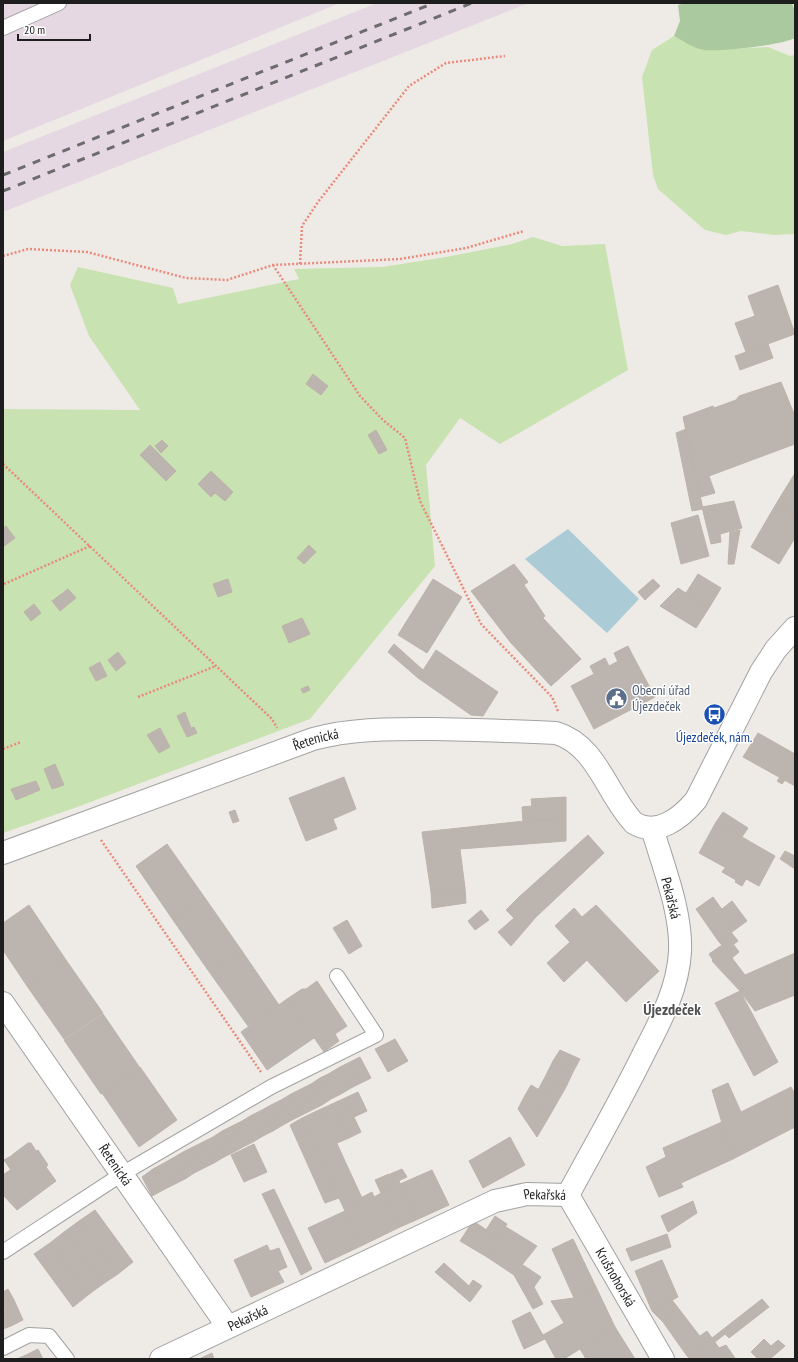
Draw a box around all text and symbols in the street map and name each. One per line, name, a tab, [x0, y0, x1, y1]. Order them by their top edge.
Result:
scale bar	[18, 16, 90, 42]
text: 20 m	[24, 22, 45, 37]
place label: Obecní úřad Újezdeček	[632, 681, 690, 715]
public building icon: Obecní úřad Újezdeček	[604, 685, 630, 711]
bus stop icon: Újezdeček, nám.	[701, 702, 727, 728]
street label: Řetenická	[290, 725, 340, 755]
place label: Újezdeček, nám.	[676, 728, 752, 746]
street label: Pekařská	[657, 875, 685, 921]
district label: Újezdeček	[643, 999, 701, 1019]
street label: Řetenická	[95, 1140, 136, 1189]
street label: Pekařská	[522, 1185, 566, 1204]
street label: Krušnohorská	[591, 1244, 640, 1310]
street label: Pekařská	[225, 1301, 271, 1335]

